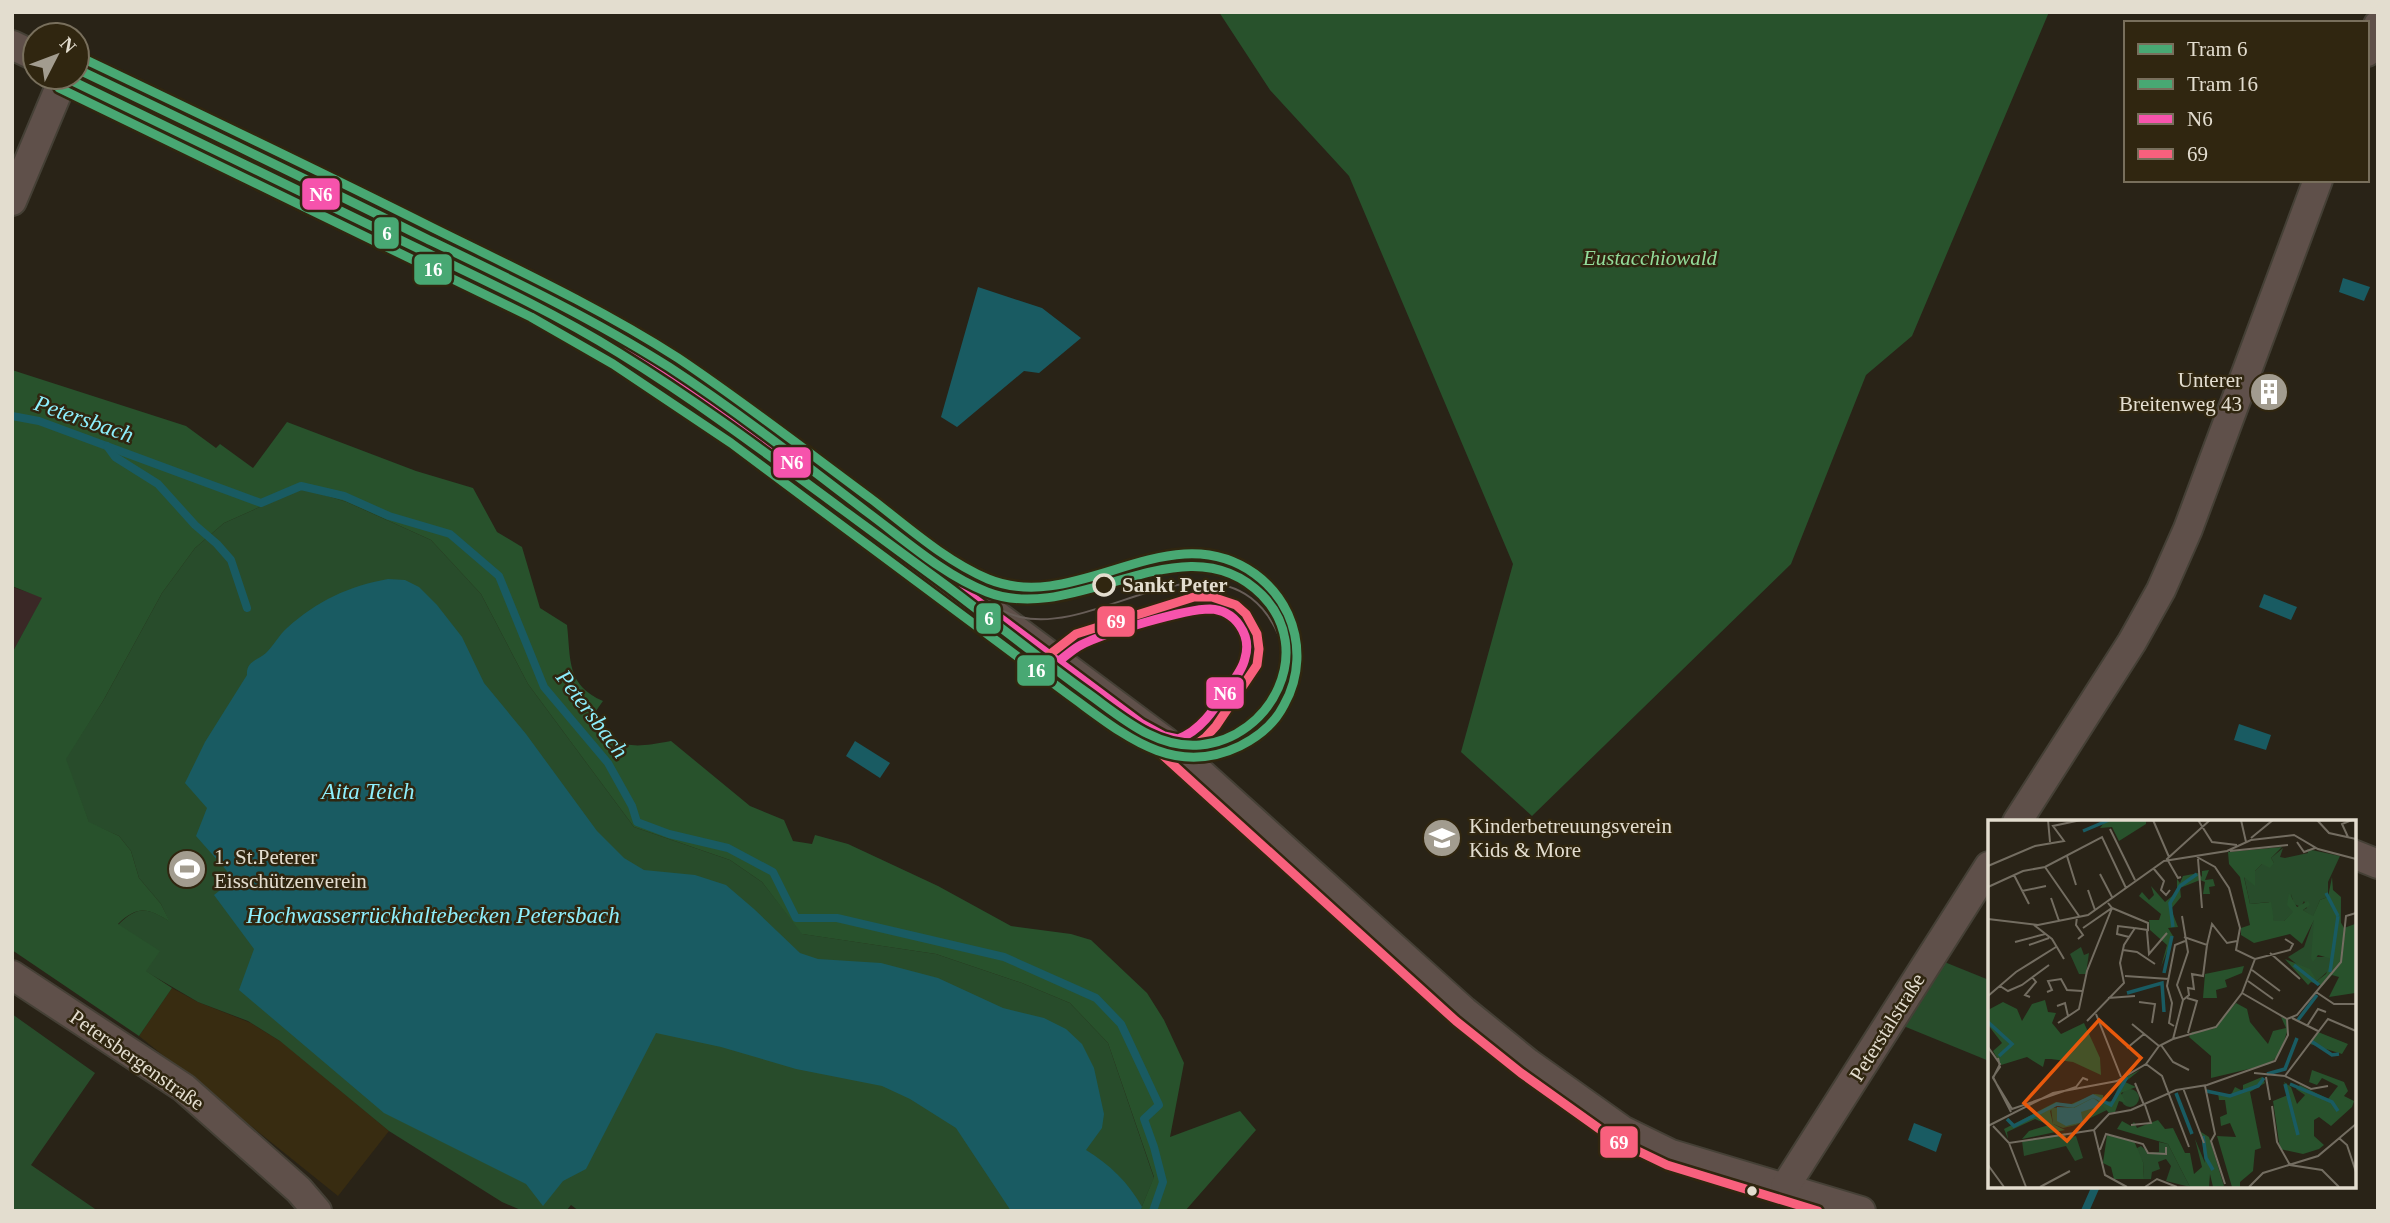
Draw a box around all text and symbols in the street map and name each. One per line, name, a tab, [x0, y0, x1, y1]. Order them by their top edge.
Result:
north arrow	[21, 21, 91, 91]
legend	[2124, 21, 2369, 182]
text: N	[56, 33, 81, 57]
text: Tram 6	[2187, 37, 2248, 61]
text: Tram 16	[2187, 72, 2258, 96]
text: N6	[2187, 107, 2213, 131]
text: 69	[2187, 142, 2208, 166]
line badge: N6	[301, 177, 341, 211]
text: N6	[309, 184, 333, 205]
line badge: 6	[373, 216, 400, 250]
text: 6	[382, 223, 392, 244]
park label: Eustacchiowald	[1582, 246, 1718, 270]
line badge: 16	[413, 253, 453, 286]
text: 16	[424, 259, 443, 280]
place label: Unterer Breitenweg 43	[2119, 368, 2242, 416]
building icon: Unterer Breitenweg 43	[2248, 371, 2290, 413]
water label: Petersbach	[30, 390, 137, 448]
line badge: N6	[772, 446, 812, 479]
text: N6	[780, 452, 804, 473]
place label: Sankt Peter	[1122, 573, 1228, 597]
marker: Sankt Peter	[1093, 574, 1115, 596]
line badge: 6	[975, 602, 1002, 635]
line badge: 69	[1096, 605, 1136, 638]
text: 6	[984, 608, 994, 629]
text: 69	[1107, 611, 1126, 632]
line badge: 16	[1016, 654, 1056, 687]
text: 16	[1027, 660, 1046, 681]
water label: Petersbach	[550, 664, 633, 763]
line badge: N6	[1205, 676, 1245, 710]
text: N6	[1213, 683, 1237, 704]
water label: Aita Teich	[319, 779, 415, 804]
place label: Kinderbetreuungsverein Kids & More	[1469, 814, 1672, 862]
school or university icon: Kinderbetreuungsverein Kids & More	[1421, 817, 1463, 859]
inset map	[1988, 820, 2355, 1188]
place label: 1. St.Peterer Eisschützenverein	[214, 845, 367, 893]
sports icon: 1. St.Peterer Eisschützenverein	[166, 848, 208, 890]
water label: Hochwasserrückhaltebecken Petersbach	[245, 903, 620, 928]
street label: Peterstalstraße	[1844, 969, 1930, 1085]
street label: Petersbergenstraße	[65, 1005, 209, 1115]
line badge: 69	[1599, 1125, 1639, 1159]
text: 69	[1610, 1132, 1629, 1153]
unlabelled marker	[1745, 1184, 1759, 1198]

